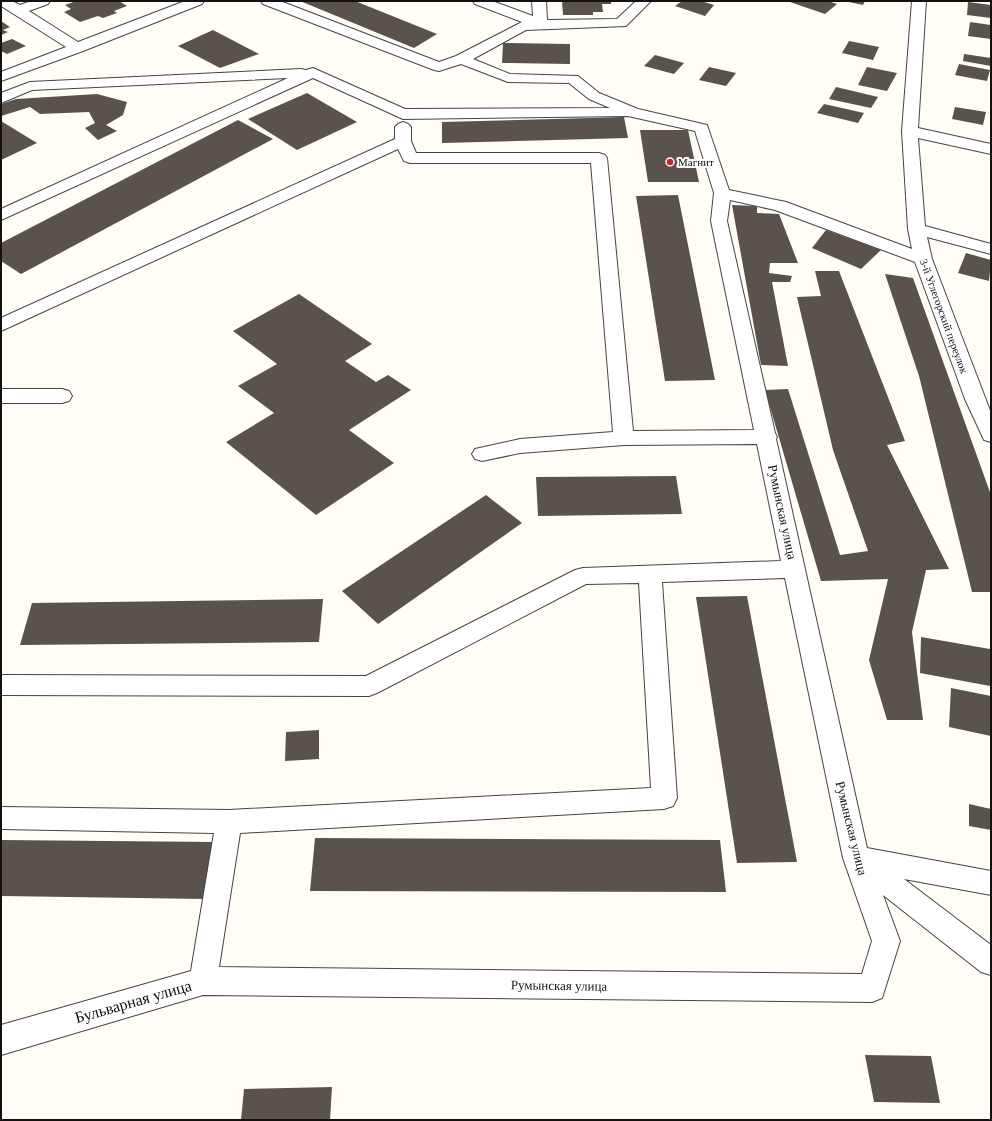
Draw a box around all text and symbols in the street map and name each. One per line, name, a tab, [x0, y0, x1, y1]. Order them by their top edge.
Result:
place label: Магнит	[678, 156, 714, 168]
marker: Магнит	[665, 157, 675, 167]
street label: 3-й Углегорский переулок	[918, 257, 971, 376]
street label: Румынская улица	[765, 463, 800, 561]
street label: Румынская улица	[833, 780, 871, 877]
street label: Бульварная улица	[73, 977, 194, 1027]
street label: Румынская улица	[511, 977, 608, 994]

